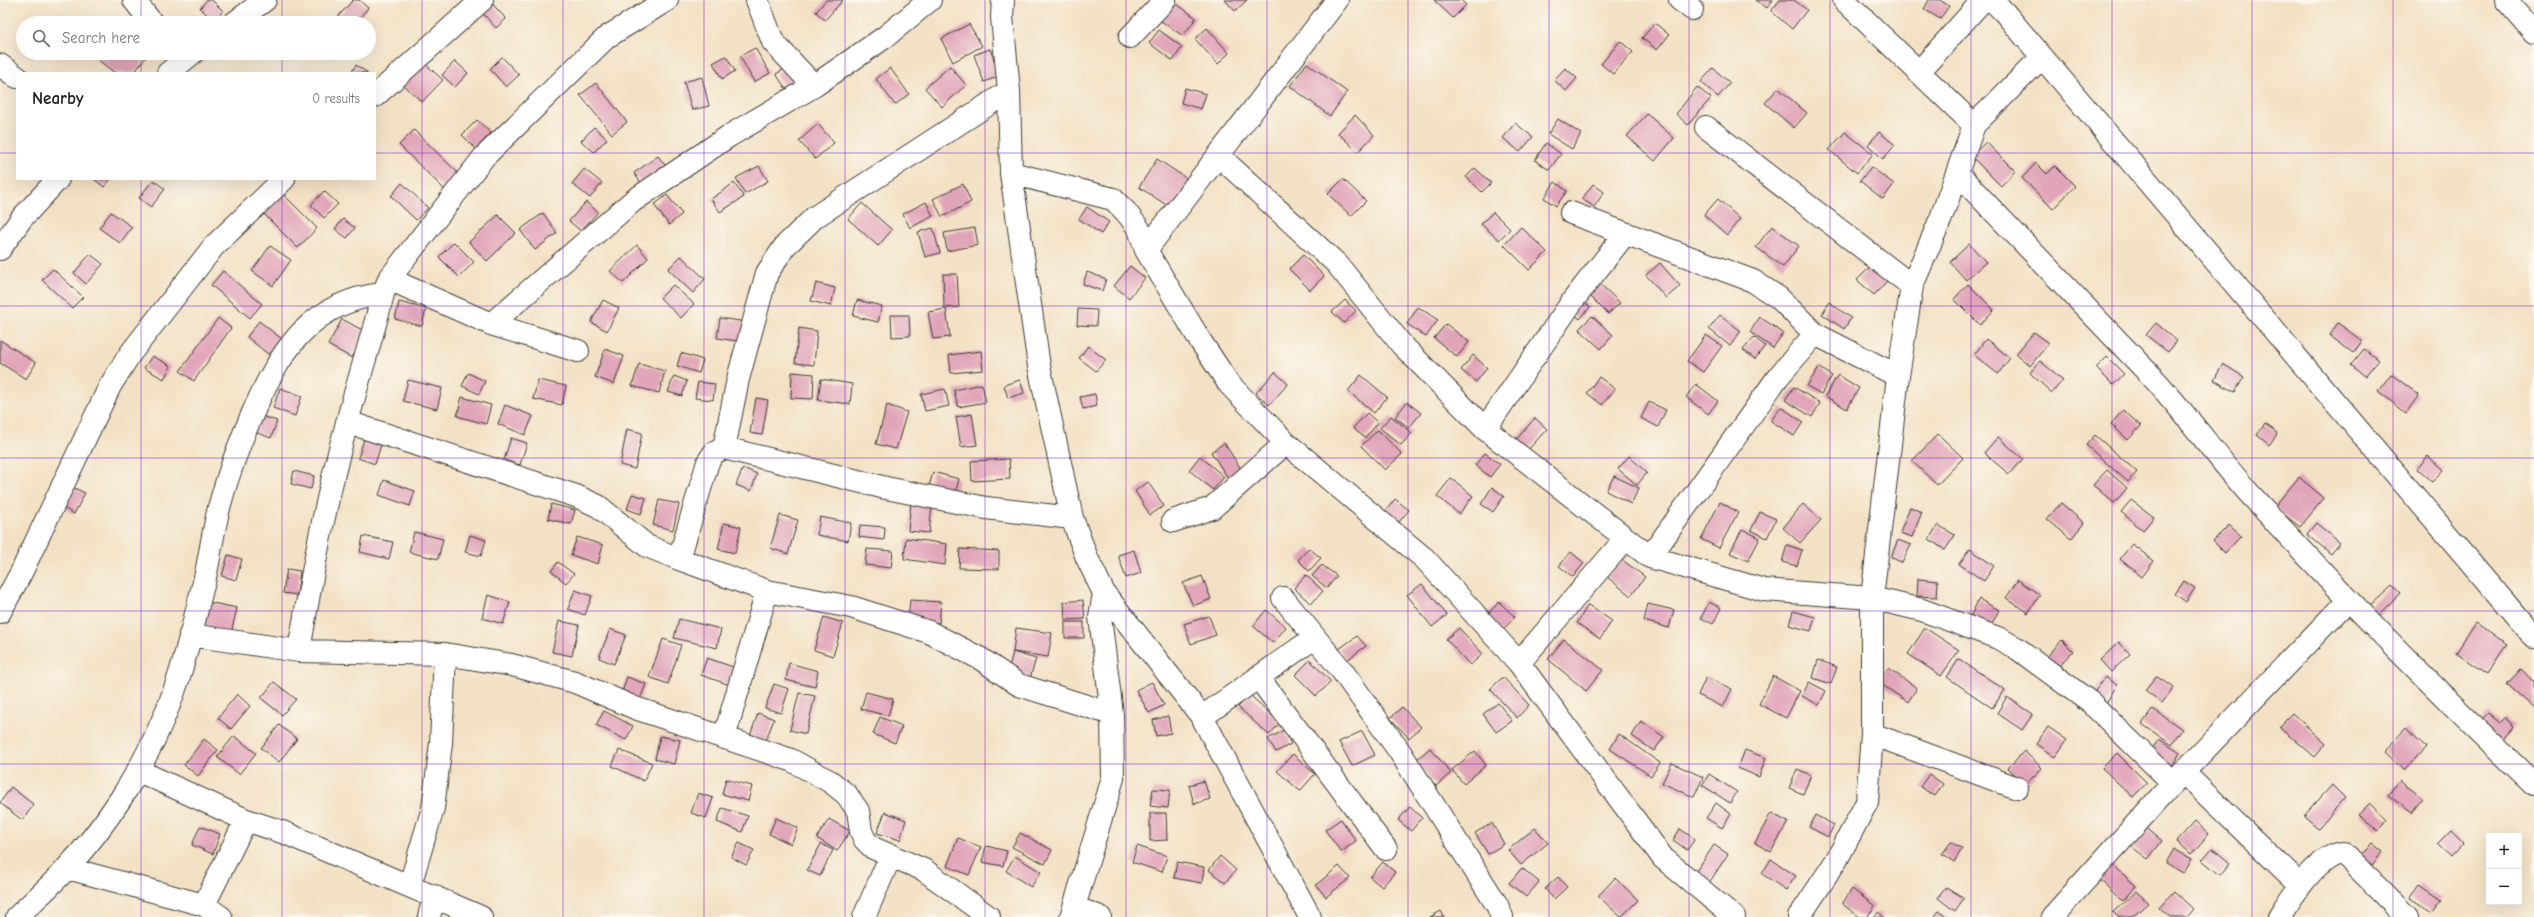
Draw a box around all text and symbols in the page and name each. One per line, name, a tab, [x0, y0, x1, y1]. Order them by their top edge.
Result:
search box	[16, 16, 376, 60]
icon: search	[30, 27, 52, 49]
text: Search here	[62, 29, 140, 47]
text: Nearby	[32, 89, 83, 108]
text: 0 results	[312, 91, 360, 106]
map controls	[2486, 833, 2522, 905]
button: +	[2486, 833, 2522, 869]
button: −	[2486, 869, 2522, 905]

